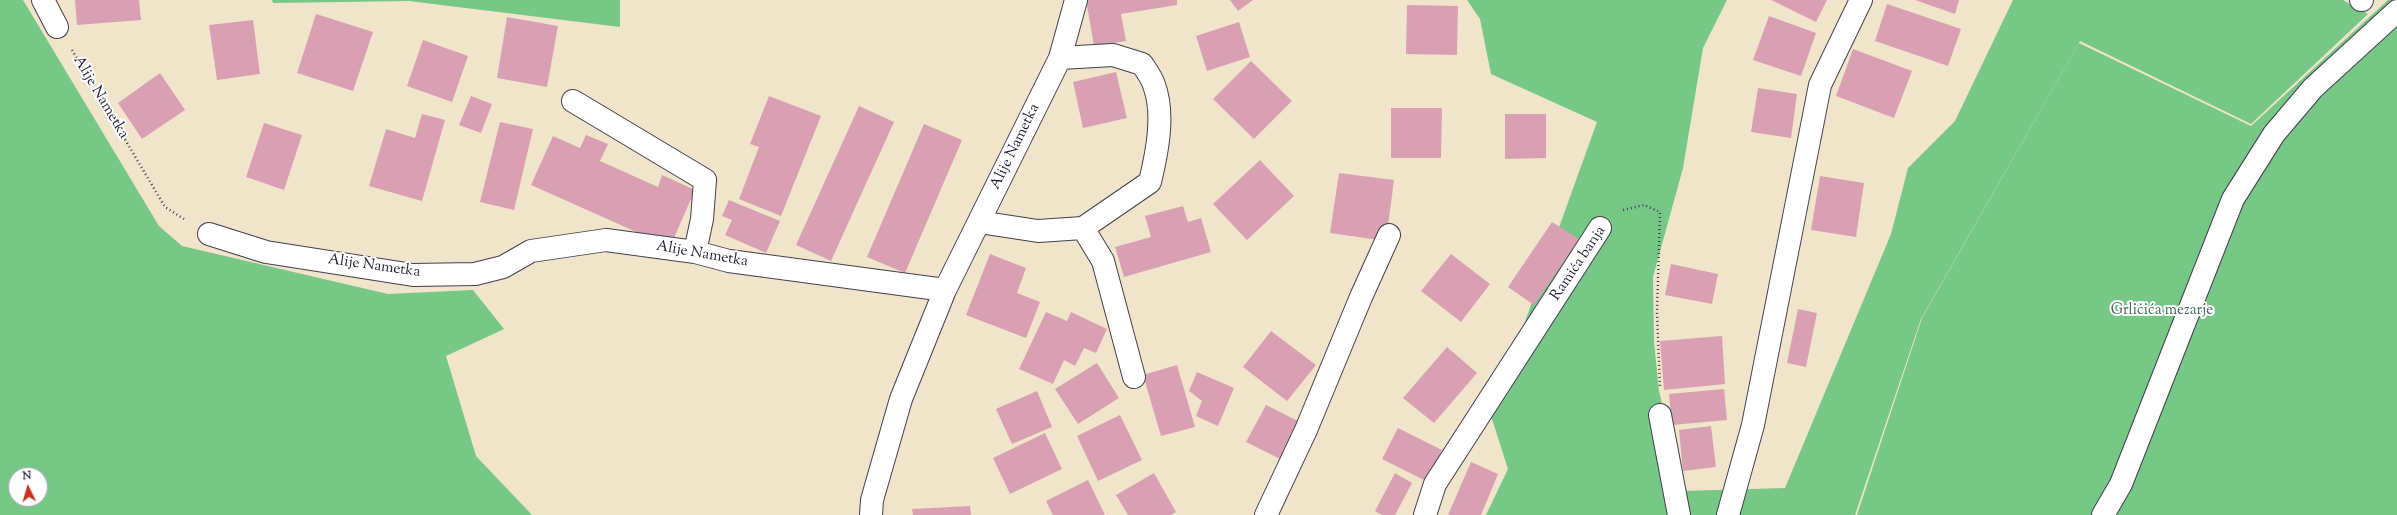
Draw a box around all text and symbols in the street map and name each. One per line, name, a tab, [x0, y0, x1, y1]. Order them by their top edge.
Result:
street label: Alije Nametka	[68, 53, 132, 143]
street label: Alije Nametka	[987, 101, 1045, 193]
street label: Ramića banja	[1547, 223, 1611, 305]
street label: Alije Nametka	[655, 238, 749, 272]
street label: Alije Nametka	[327, 252, 421, 282]
park label: Grličića mezarje	[2111, 302, 2213, 320]
north arrow	[8, 467, 48, 507]
text: N	[22, 468, 32, 484]

